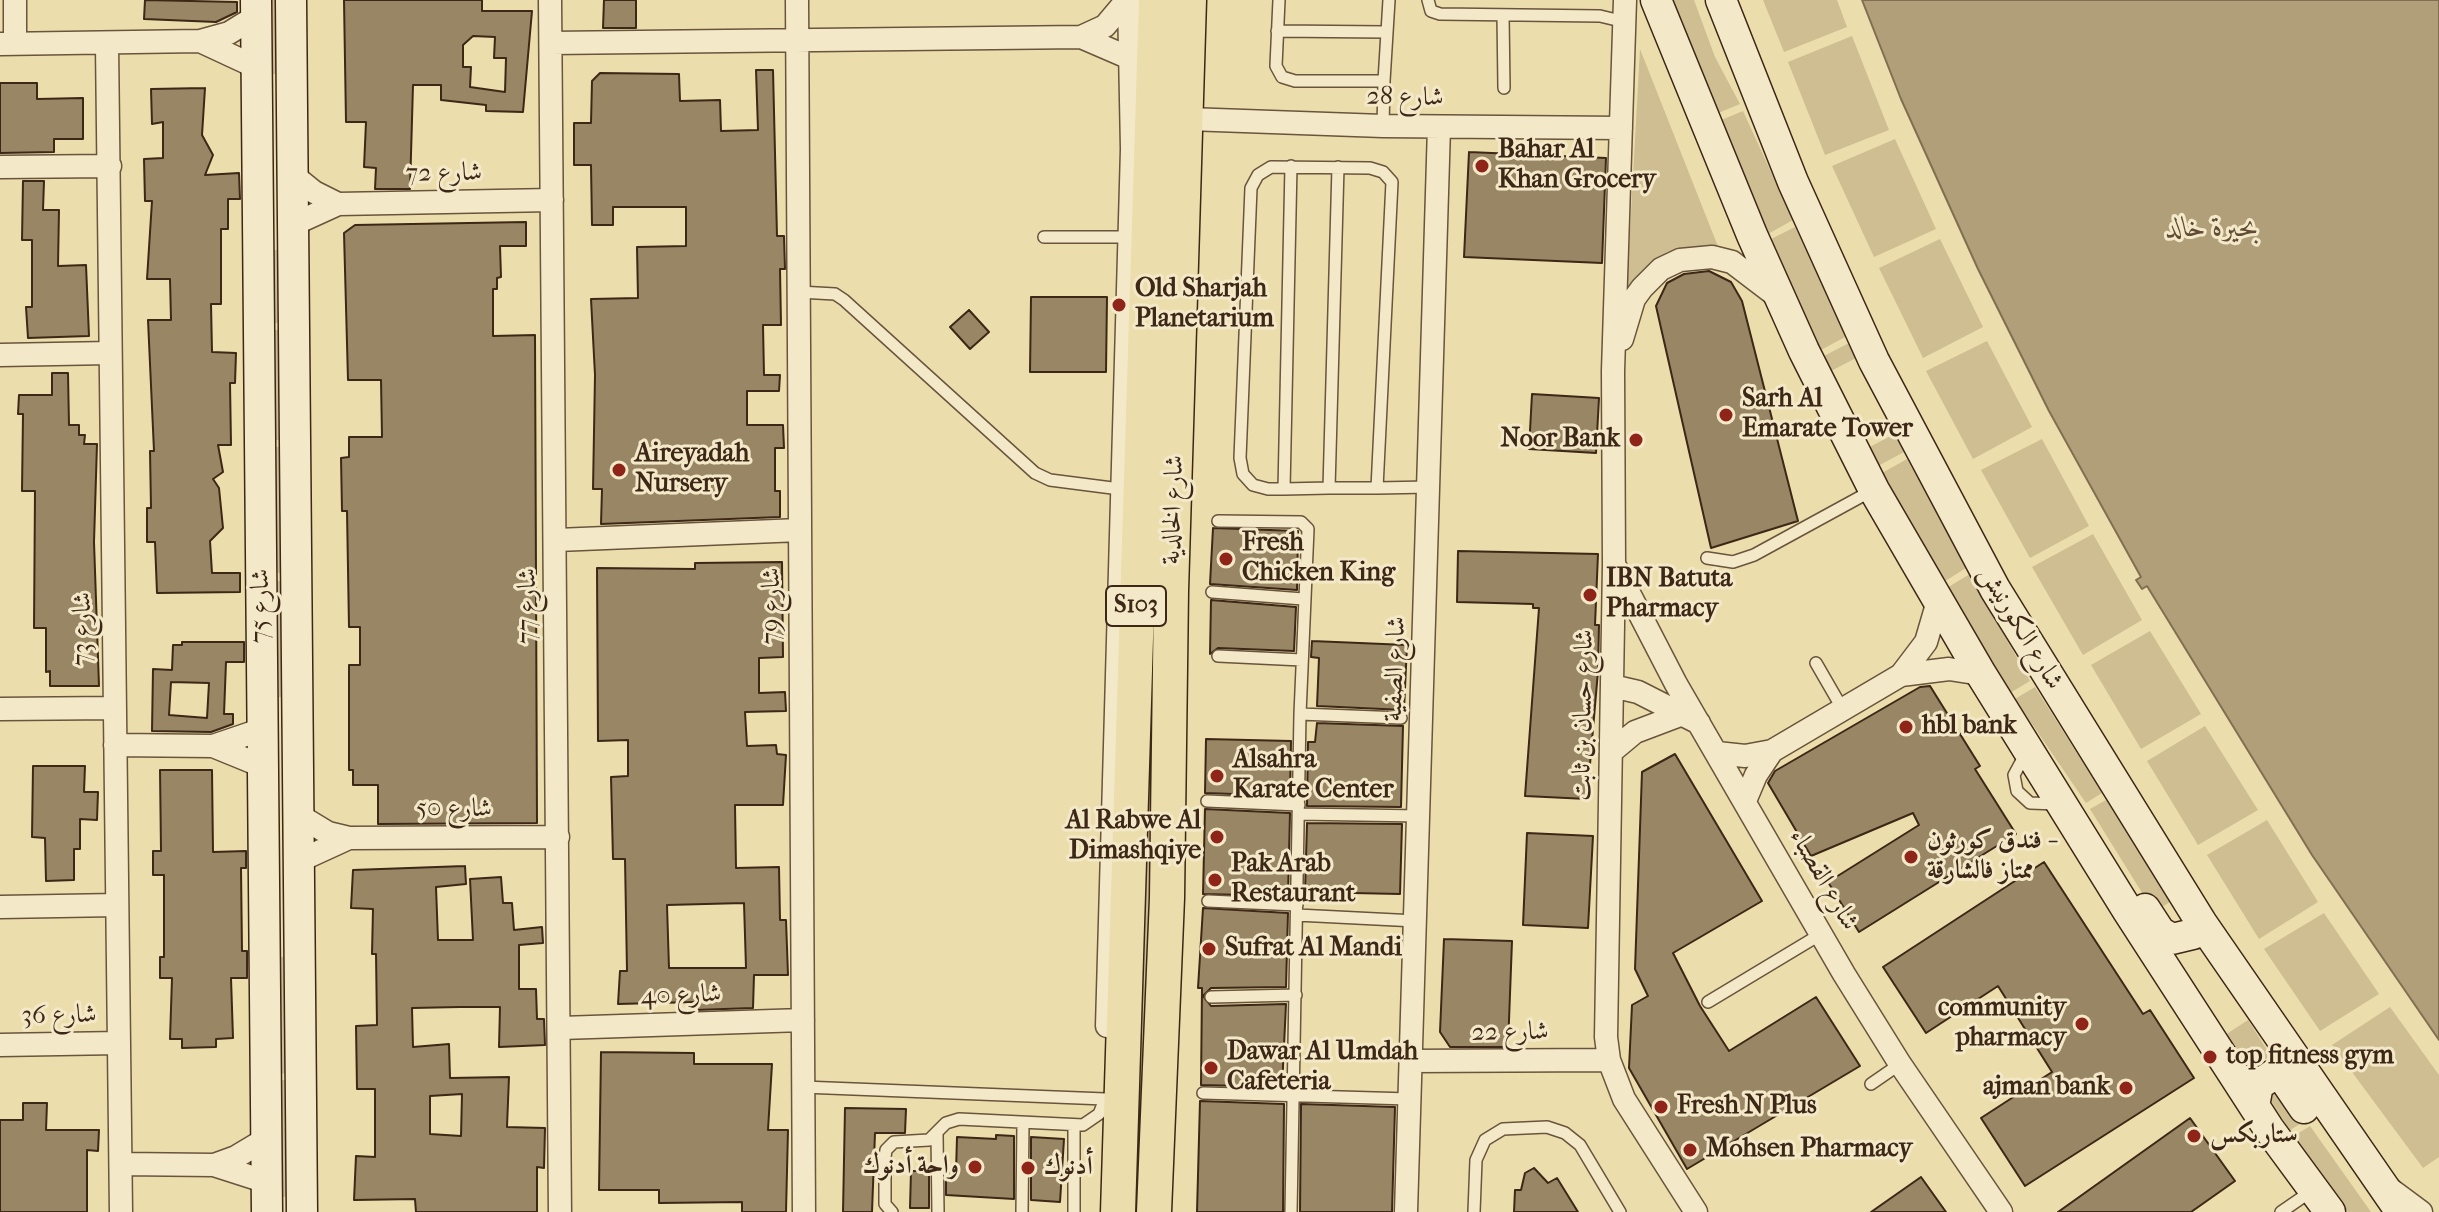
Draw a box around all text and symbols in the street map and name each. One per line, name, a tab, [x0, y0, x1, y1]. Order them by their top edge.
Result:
street label: شارع 28	[1366, 82, 1444, 114]
place label: Bahar Al Khan Grocery	[1498, 135, 1656, 196]
marker: Bahar Al Khan Grocery	[1473, 157, 1491, 175]
street label: شارع 72	[405, 158, 483, 190]
water label: بحيرة خالد	[2165, 212, 2259, 246]
place label: Old Sharjah Planetarium	[1135, 274, 1274, 336]
marker: Old Sharjah Planetarium	[1110, 296, 1128, 314]
place label: Sarh Al Emarate Tower	[1742, 384, 1913, 446]
marker: Sarh Al Emarate Tower	[1717, 406, 1735, 424]
place label: Noor Bank	[1500, 424, 1620, 456]
marker: Noor Bank	[1627, 431, 1645, 449]
place label: Aireyadah Nursery	[635, 439, 749, 500]
street label: شارع الخالدية	[1156, 455, 1192, 565]
marker: Aireyadah Nursery	[610, 461, 628, 479]
place label: Fresh Chicken King	[1242, 528, 1395, 590]
marker: Fresh Chicken King	[1217, 550, 1235, 568]
street label: شارع الكورنيش	[1971, 560, 2069, 696]
place label: IBN Batuta Pharmacy	[1606, 564, 1732, 626]
street label: شارع 77	[513, 568, 545, 644]
street label: شارع 79	[757, 568, 789, 644]
street label: شارع 75	[246, 569, 278, 643]
road number: S103	[1106, 586, 1166, 626]
marker: IBN Batuta Pharmacy	[1581, 586, 1599, 604]
street label: شارع 73	[68, 592, 100, 666]
street label: شارع الصفية	[1379, 616, 1413, 722]
street label: شارع حسان بن ثابت	[1567, 629, 1601, 801]
place label: hbl bank	[1922, 711, 2017, 743]
marker: hbl bank	[1897, 718, 1915, 736]
place label: Alsahra Karate Center	[1233, 745, 1393, 806]
marker: Alsahra Karate Center	[1208, 767, 1226, 785]
street label: شارع 50	[416, 794, 492, 826]
place label: Al Rabwe Al Dimashqiye	[1066, 806, 1201, 868]
street label: شارع القصباء	[1782, 824, 1864, 936]
place label: فندق كورثون - ممتاز فالشارقة	[1927, 826, 2054, 888]
marker: Al Rabwe Al Dimashqiye	[1208, 828, 1226, 846]
marker: فندق كورثون - ممتاز فالشارقة	[1902, 848, 1920, 866]
place label: Pak Arab Restaurant	[1231, 849, 1355, 910]
marker: Pak Arab Restaurant	[1206, 871, 1224, 889]
place label: Sufrat Al Mandi	[1225, 933, 1402, 965]
marker: Sufrat Al Mandi	[1200, 940, 1218, 958]
street label: شارع 40	[640, 979, 722, 1013]
place label: community pharmacy	[1938, 993, 2066, 1054]
street label: شارع 36	[21, 1000, 97, 1032]
marker: community pharmacy	[2073, 1015, 2091, 1033]
street label: شارع 22	[1471, 1017, 1549, 1049]
place label: Dawar Al Umdah Cafeteria	[1227, 1037, 1418, 1098]
place label: top fitness gym	[2226, 1041, 2394, 1073]
marker: top fitness gym	[2201, 1048, 2219, 1066]
marker: Dawar Al Umdah Cafeteria	[1202, 1059, 1220, 1077]
place label: ajman bank	[1983, 1072, 2110, 1104]
marker: ajman bank	[2117, 1079, 2135, 1097]
place label: Fresh N Plus	[1677, 1091, 1817, 1123]
marker: Fresh N Plus	[1652, 1098, 1670, 1116]
place label: ستاربكس	[2210, 1120, 2298, 1152]
marker: ستاربكس	[2185, 1127, 2203, 1145]
place label: Mohsen Pharmacy	[1706, 1134, 1912, 1166]
marker: Mohsen Pharmacy	[1681, 1141, 1699, 1159]
place label: واحة أدنوك	[863, 1151, 959, 1183]
place label: أدنوك	[1044, 1152, 1093, 1184]
marker: واحة أدنوك	[966, 1158, 984, 1176]
marker: أدنوك	[1019, 1159, 1037, 1177]

